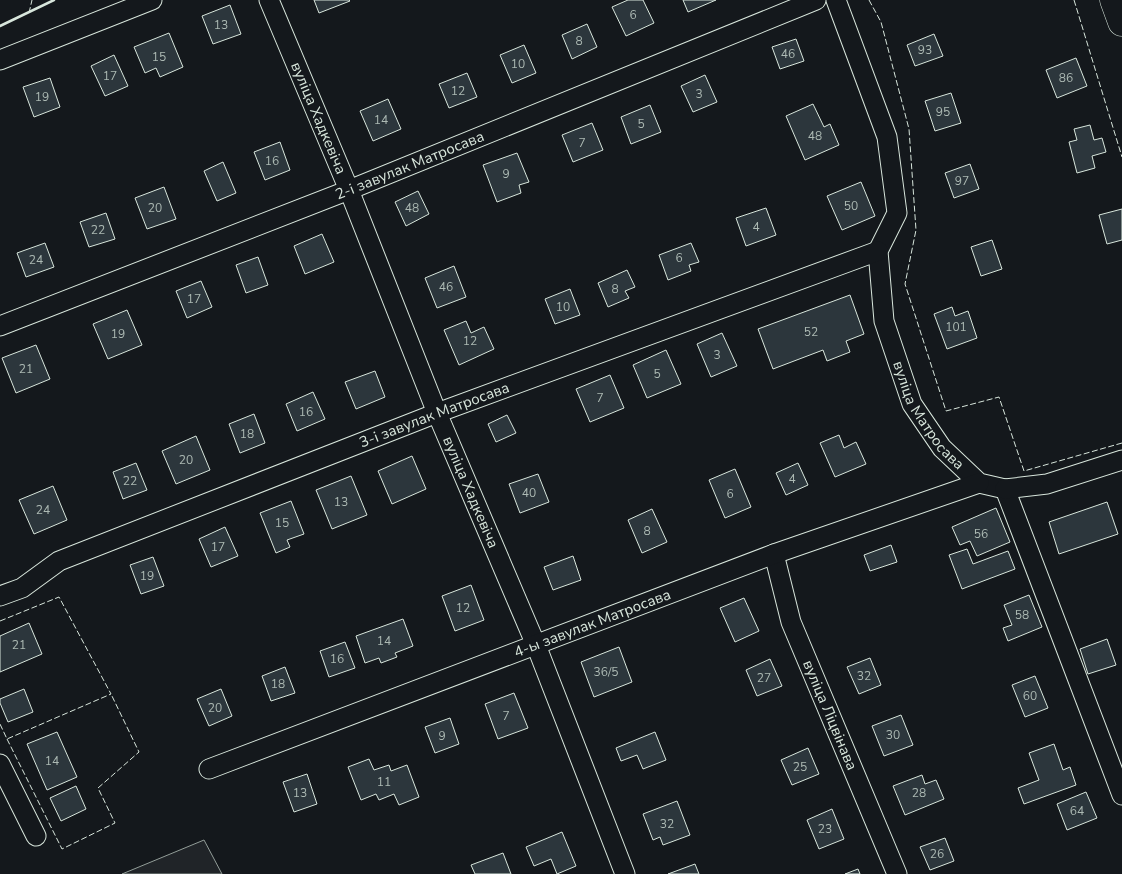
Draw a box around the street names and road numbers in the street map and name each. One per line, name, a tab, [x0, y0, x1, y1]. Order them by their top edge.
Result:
street label: вуліца Хадкевіча	[286, 59, 351, 177]
street label: 2-і завулак Матросава	[332, 126, 487, 204]
street label: вуліца Матросава	[888, 358, 969, 474]
street label: 3-і завулак Матросава	[356, 377, 512, 452]
street label: вуліца Хадкевіча	[438, 433, 504, 551]
street label: 4-ы завулак Матросава	[511, 584, 674, 662]
street label: вуліца Ліцвінава	[798, 657, 862, 773]

